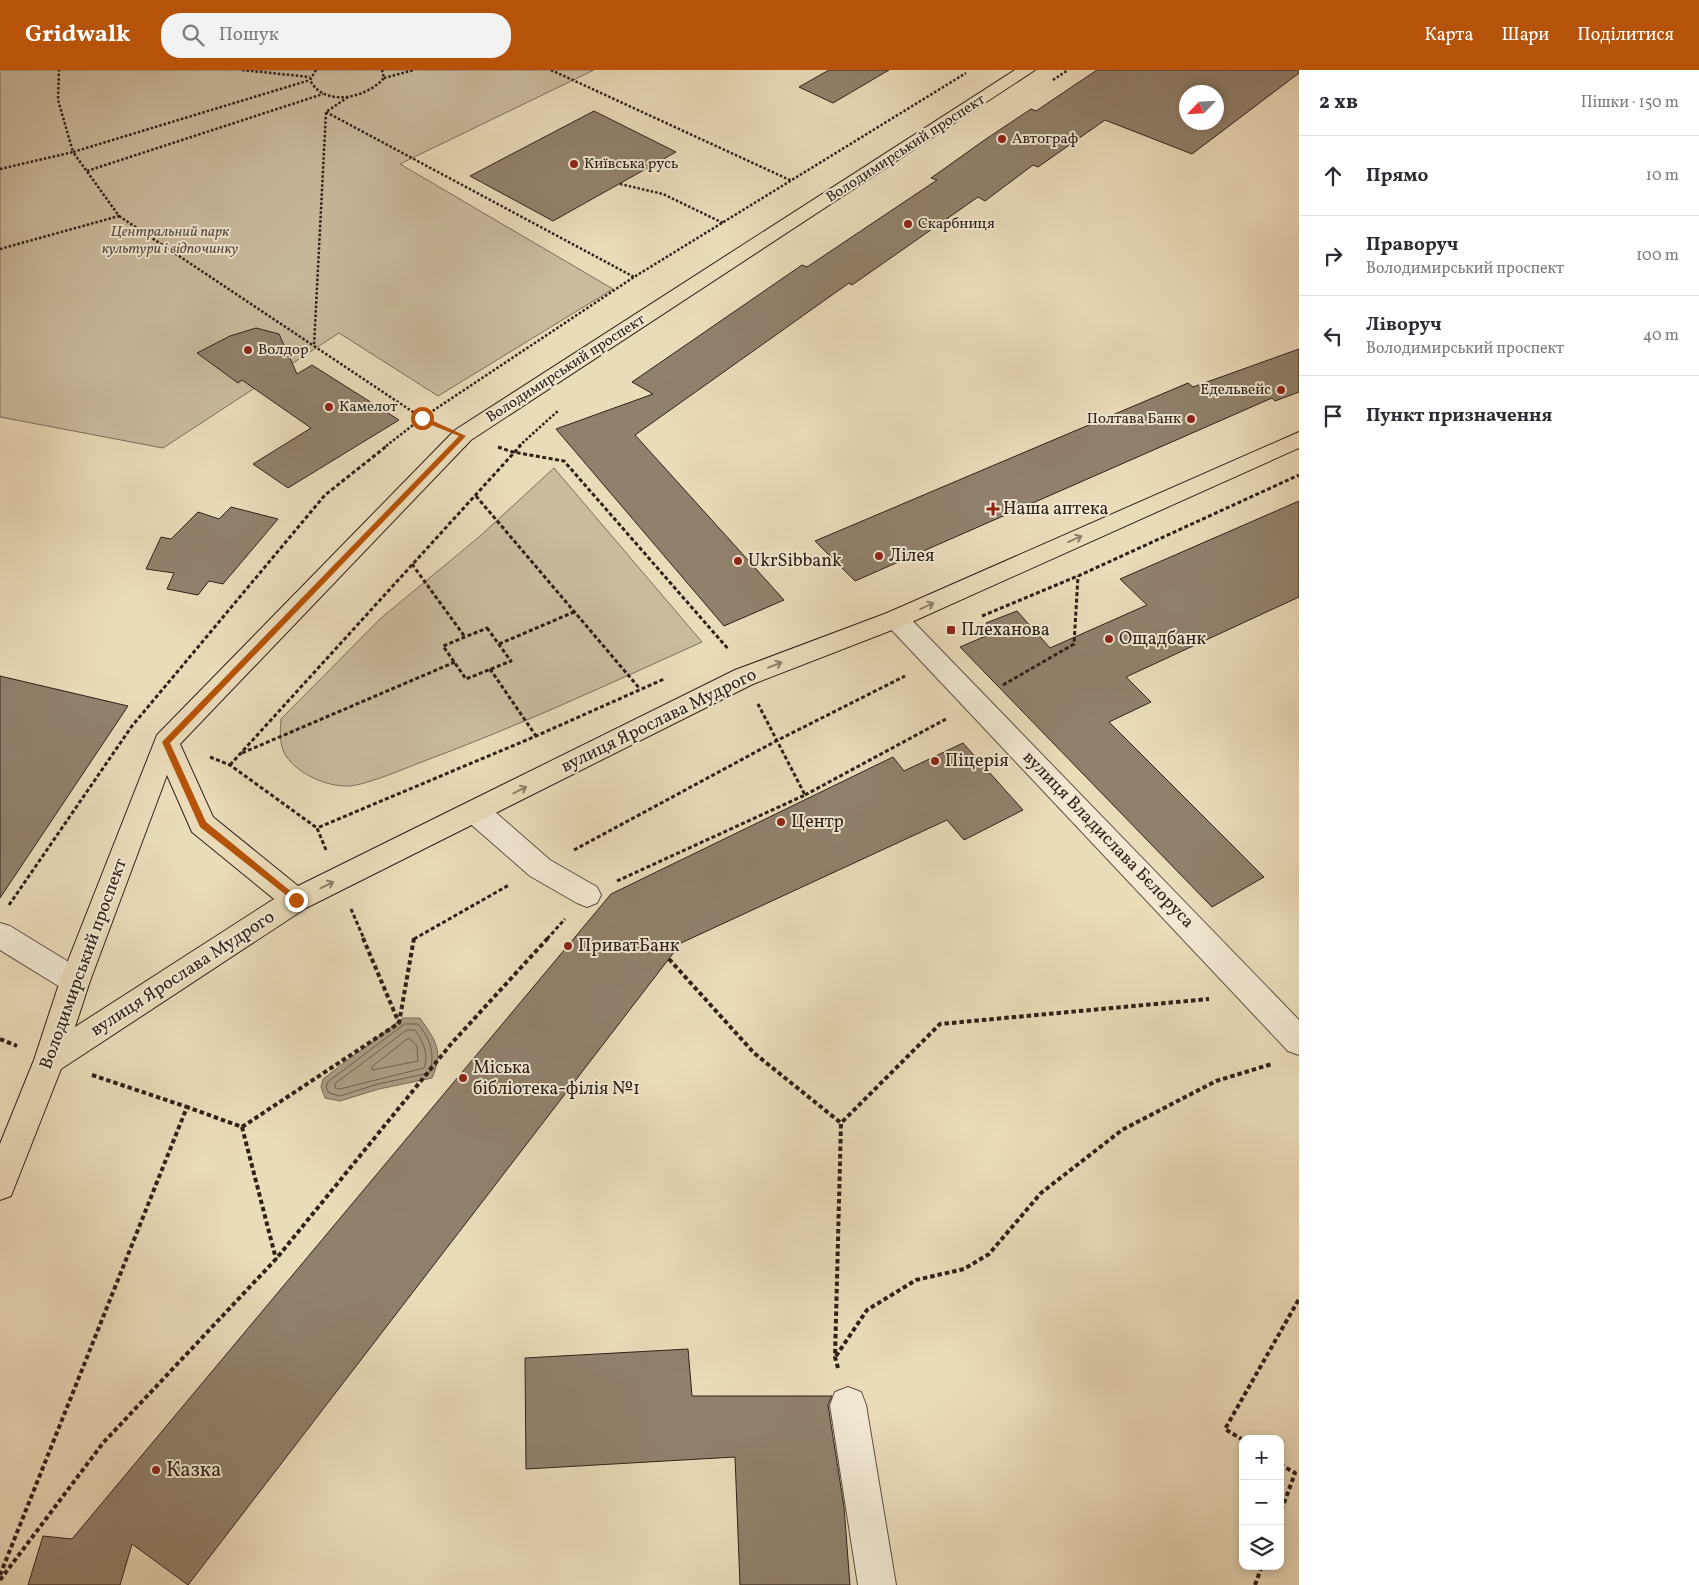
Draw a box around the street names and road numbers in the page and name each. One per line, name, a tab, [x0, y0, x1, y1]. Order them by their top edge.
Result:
street label: Володимирський проспект	[822, 89, 990, 208]
street label: Володимирський проспект	[482, 309, 650, 428]
street label: вулиця Ярослава Мудрого	[557, 663, 761, 779]
street label: вулиця Владислава Бєлоруса	[1016, 746, 1200, 934]
street label: Володимирський проспект	[34, 855, 134, 1073]
street label: вулиця Ярослава Мудрого	[86, 905, 280, 1043]

